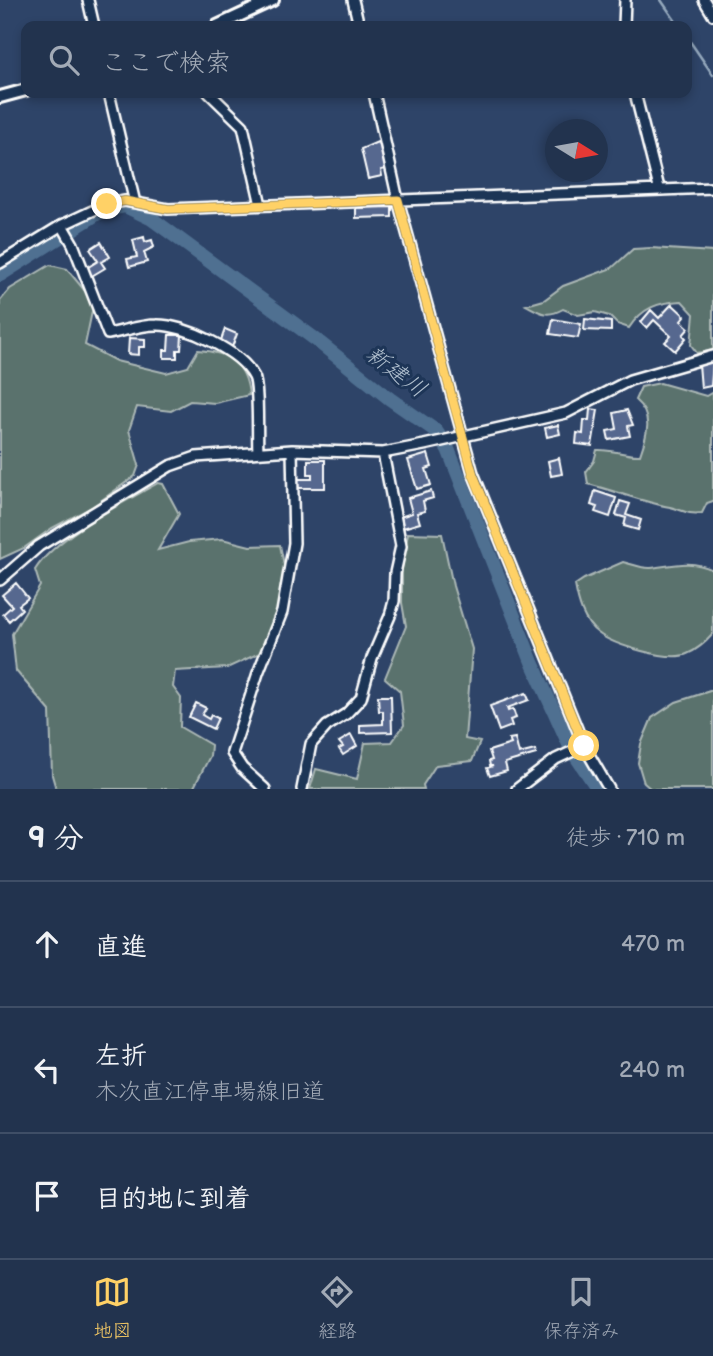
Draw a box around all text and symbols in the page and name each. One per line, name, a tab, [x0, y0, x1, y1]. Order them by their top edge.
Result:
search box	[21, 21, 692, 98]
icon: search	[45, 41, 83, 79]
text: ここで検索	[101, 48, 231, 79]
north arrow	[545, 119, 608, 182]
route end	[91, 188, 122, 219]
water label: 新建川	[360, 340, 432, 404]
route start	[568, 730, 599, 761]
text: 9 分	[28, 821, 84, 857]
text: 徒歩 · 710 m	[566, 824, 685, 852]
icon: ahead	[28, 925, 66, 963]
text: 470 m	[621, 930, 685, 958]
text: 直進	[95, 932, 147, 963]
text: 左折	[95, 1041, 147, 1072]
icon: left	[28, 1051, 66, 1089]
text: 240 m	[619, 1056, 685, 1084]
text: 木次直江停車場線旧道	[95, 1078, 325, 1106]
icon: arrive	[28, 1177, 66, 1215]
text: 目的地に到着	[95, 1184, 251, 1215]
tab: 地図	[93, 1273, 132, 1343]
tab: 経路	[318, 1273, 357, 1343]
tab: 保存済み	[543, 1273, 620, 1343]

